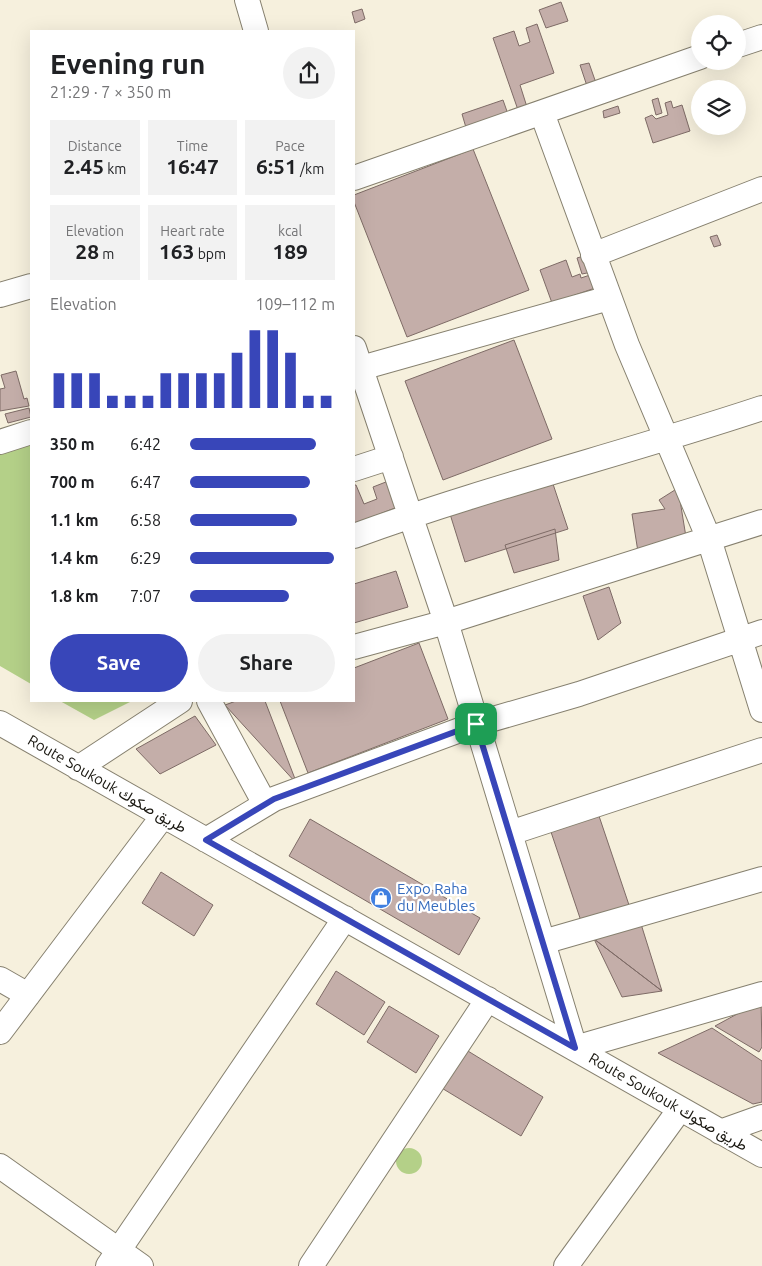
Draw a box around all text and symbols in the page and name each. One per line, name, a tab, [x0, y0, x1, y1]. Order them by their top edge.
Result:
map controls	[691, 15, 746, 135]
button: locate	[691, 15, 746, 70]
button: share	[283, 47, 335, 99]
text: Evening run	[50, 48, 205, 79]
button: layers	[691, 80, 746, 135]
text: 21:29 · 7 × 350 m	[50, 83, 171, 101]
text: Distance	[68, 138, 122, 154]
text: Time	[177, 138, 208, 154]
text: Pace	[275, 138, 305, 154]
text: 2.45	[63, 154, 104, 178]
text: 16:47	[166, 154, 219, 178]
text: 6:51	[256, 154, 297, 178]
text: km	[104, 161, 126, 177]
text: /km	[297, 161, 324, 177]
text: Elevation	[66, 223, 124, 239]
text: Heart rate	[160, 223, 225, 239]
text: kcal	[278, 223, 302, 239]
text: 28	[75, 239, 99, 263]
text: 163	[159, 239, 194, 263]
text: 189	[272, 239, 308, 263]
text: m	[99, 246, 114, 262]
text: bpm	[194, 246, 226, 262]
text: Elevation	[50, 295, 117, 313]
text: 109–112 m	[255, 295, 335, 313]
text: 350 m	[50, 435, 95, 453]
text: 6:42	[130, 435, 161, 453]
text: 700 m	[50, 473, 95, 491]
text: 6:47	[130, 473, 161, 491]
text: 1.1 km	[50, 511, 99, 529]
text: 6:58	[130, 511, 161, 529]
text: 1.4 km	[50, 549, 99, 567]
text: 6:29	[130, 549, 161, 567]
text: 1.8 km	[50, 587, 99, 605]
text: 7:07	[130, 587, 161, 605]
button: Save	[50, 634, 188, 692]
button: Share	[198, 634, 335, 692]
pin	[455, 703, 497, 745]
icon: arrive	[462, 710, 490, 738]
street label: Route Soukouk طريق صكوك	[24, 731, 190, 838]
place label: Expo Raha du Meubles	[397, 880, 475, 914]
shop icon: Expo Raha du Meubles	[369, 886, 393, 910]
street label: Route Soukouk طريق صكوك	[585, 1049, 751, 1156]

